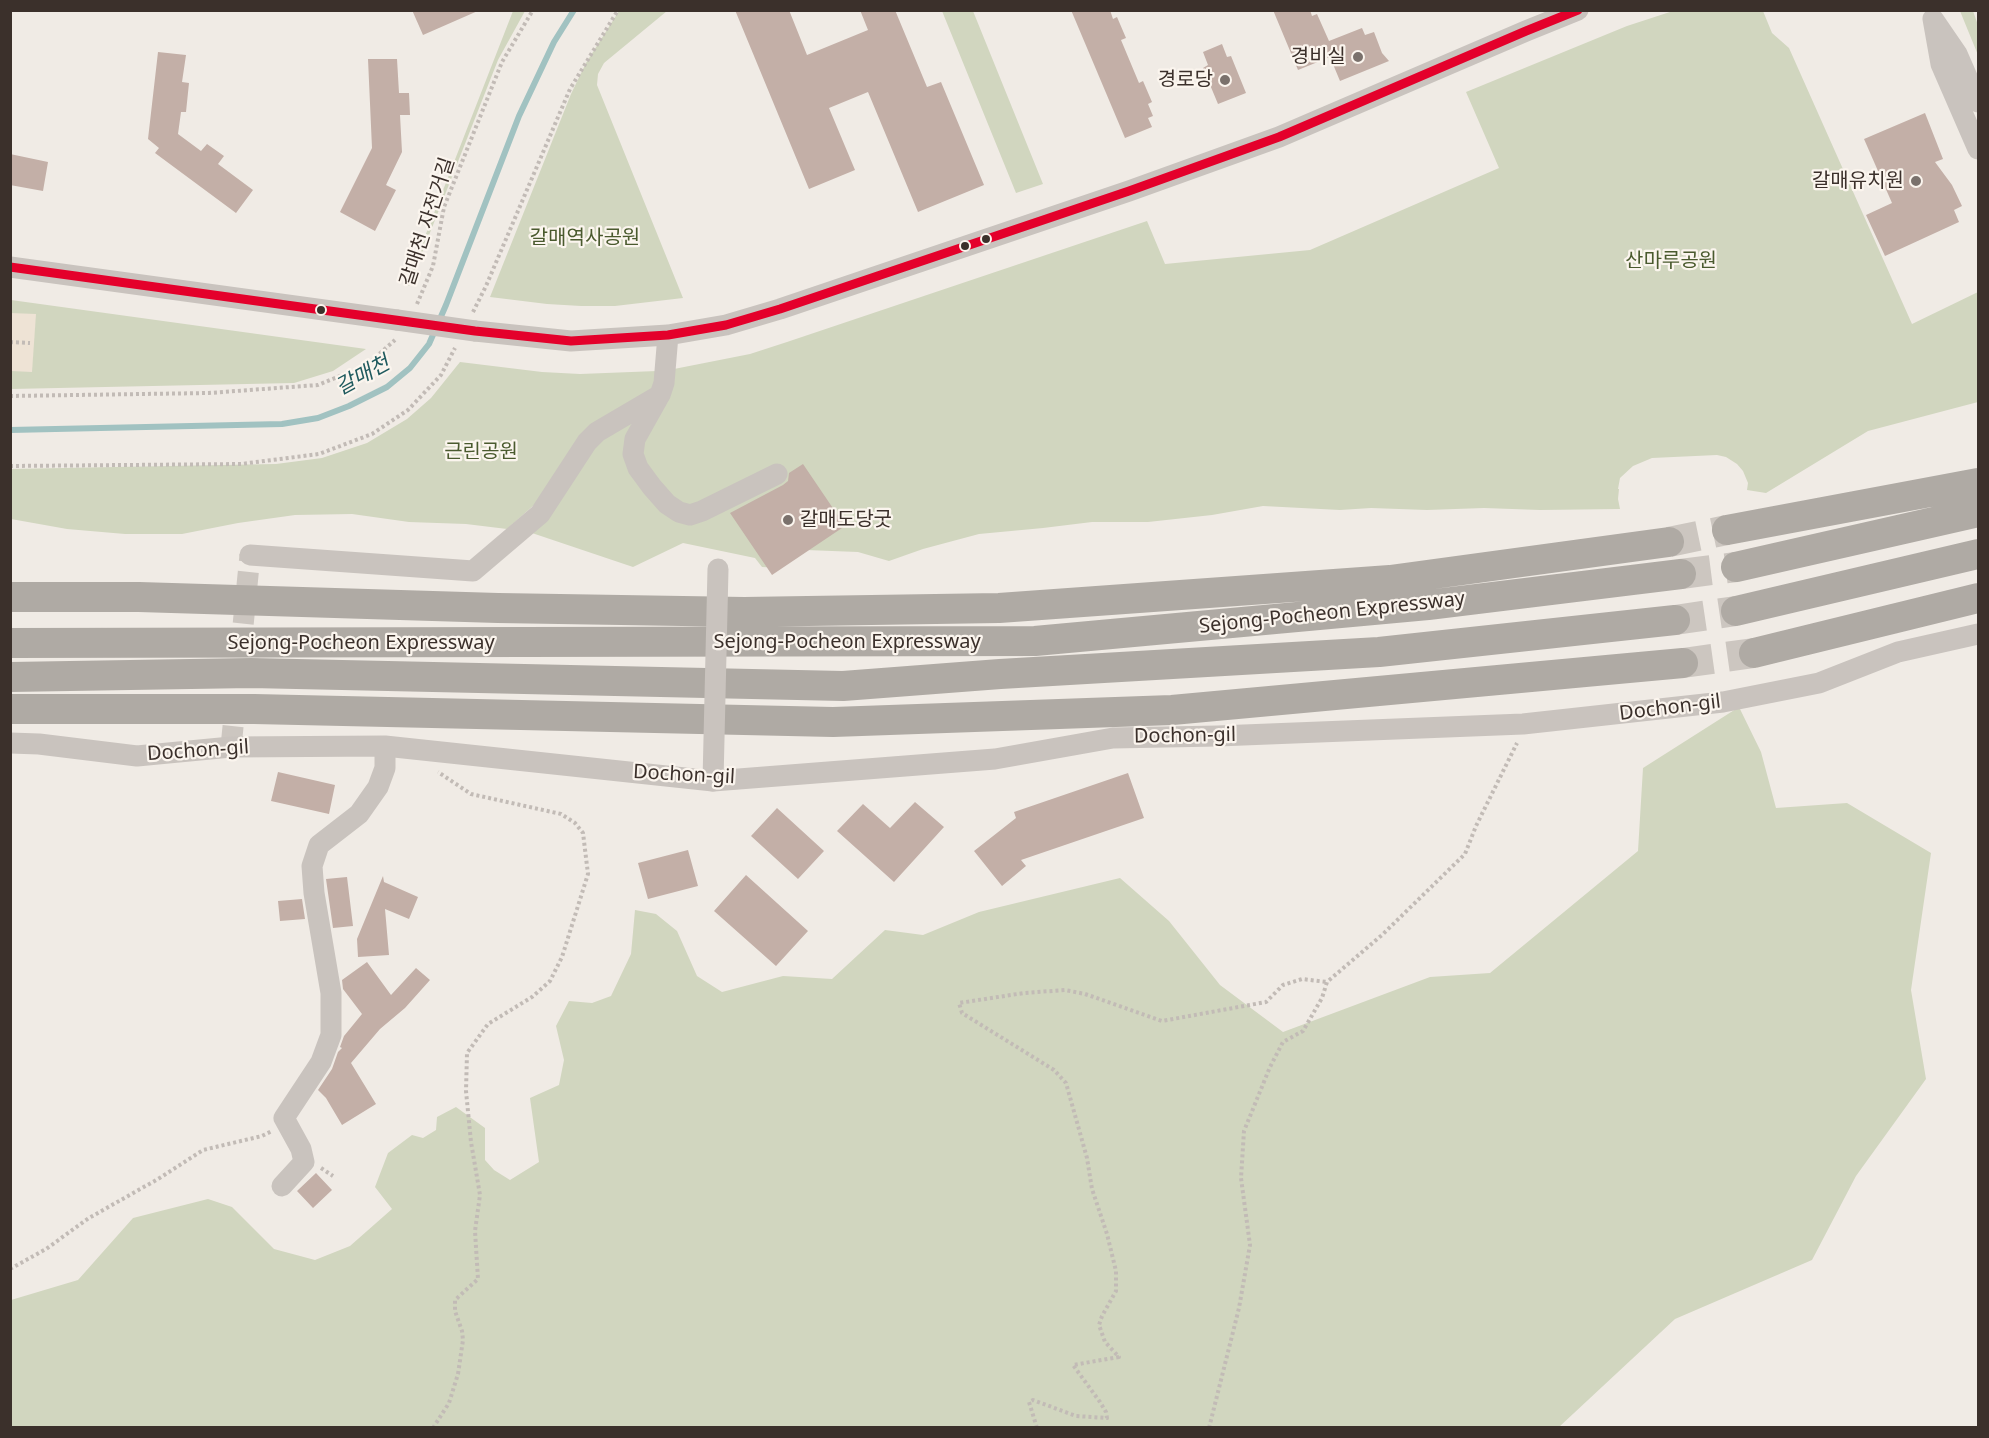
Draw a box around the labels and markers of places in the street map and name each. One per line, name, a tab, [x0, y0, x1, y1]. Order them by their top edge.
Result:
place label: 경비실	[1291, 45, 1346, 69]
marker: 경비실	[1351, 50, 1365, 64]
place label: 경로당	[1158, 68, 1213, 92]
marker: 경로당	[1218, 73, 1232, 87]
place label: 갈매유치원	[1812, 169, 1904, 193]
marker: 갈매유치원	[1909, 174, 1923, 188]
unlabelled marker	[980, 233, 992, 245]
unlabelled marker	[959, 240, 971, 252]
unlabelled marker	[315, 304, 327, 316]
place label: 갈매도당굿	[800, 508, 892, 532]
marker: 갈매도당굿	[781, 513, 795, 527]

